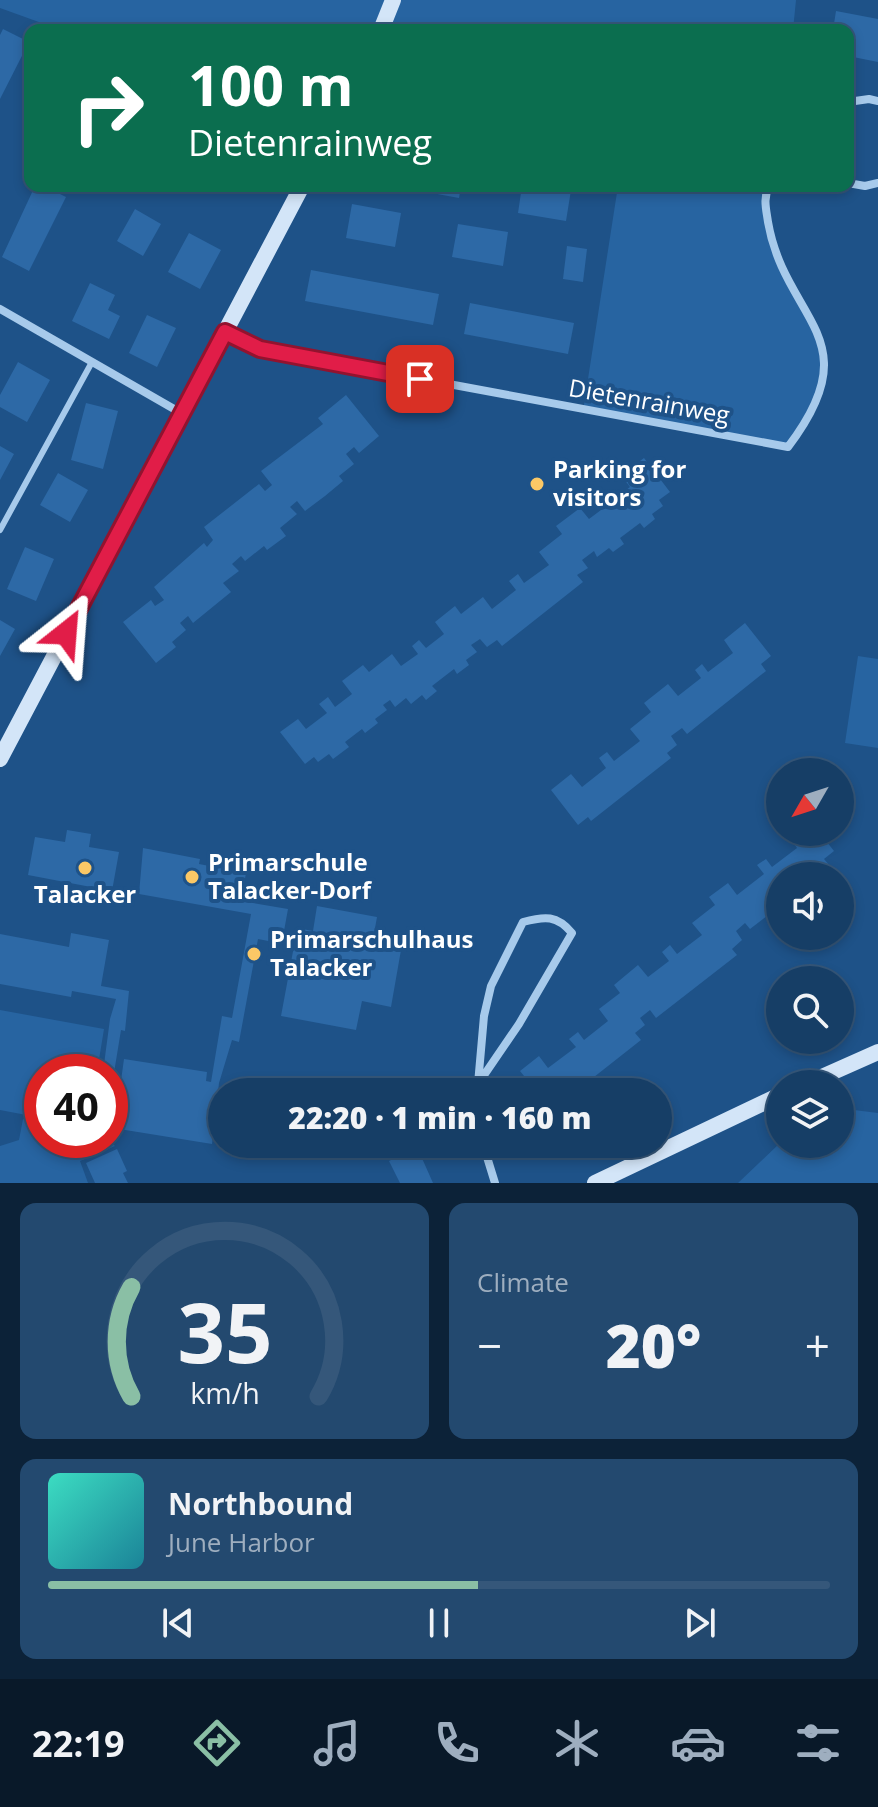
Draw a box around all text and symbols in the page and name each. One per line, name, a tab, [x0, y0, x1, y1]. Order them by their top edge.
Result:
text: 100 m	[188, 46, 354, 122]
icon: right	[56, 56, 160, 160]
text: Dietenrainweg	[188, 118, 432, 167]
pin	[386, 345, 454, 413]
icon: arrive	[398, 357, 442, 401]
street label: Dietenrainweg	[566, 370, 732, 431]
place label: Parking for visitors	[553, 452, 686, 513]
marker: Parking for visitors	[528, 475, 546, 493]
position arrow	[24, 591, 108, 675]
north arrow	[766, 758, 854, 846]
map controls	[766, 758, 854, 1158]
place label: Primarschule Talacker-Dorf	[208, 845, 373, 906]
marker: Talacker	[76, 859, 94, 877]
button: sound	[766, 862, 854, 950]
marker: Primarschule Talacker-Dorf	[183, 868, 201, 886]
place label: Talacker	[34, 877, 136, 910]
place label: Primarschulhaus Talacker	[270, 922, 473, 983]
marker: Primarschulhaus Talacker	[245, 945, 263, 963]
button: search	[766, 966, 854, 1054]
speed limit sign: 40	[24, 1054, 128, 1158]
button: layers	[766, 1070, 854, 1158]
text: 22:20 · 1 min · 160 m	[288, 1097, 592, 1138]
text: Climate	[477, 1264, 569, 1300]
text: 35	[177, 1274, 272, 1387]
text: 20°	[606, 1304, 701, 1386]
text: −	[477, 1315, 502, 1375]
text: +	[805, 1315, 830, 1375]
text: km/h	[190, 1373, 259, 1412]
text: Northbound	[168, 1483, 353, 1524]
text: June Harbor	[168, 1524, 315, 1560]
icon: previous	[156, 1601, 200, 1645]
icon: pause	[417, 1601, 461, 1645]
icon: next	[678, 1601, 722, 1645]
icon: directions	[189, 1715, 245, 1771]
icon: music	[309, 1715, 365, 1771]
icon: phone	[429, 1715, 485, 1771]
icon: climate	[549, 1715, 605, 1771]
icon: car	[670, 1715, 726, 1771]
icon: filters	[790, 1715, 846, 1771]
text: 22:19	[32, 1719, 125, 1768]

